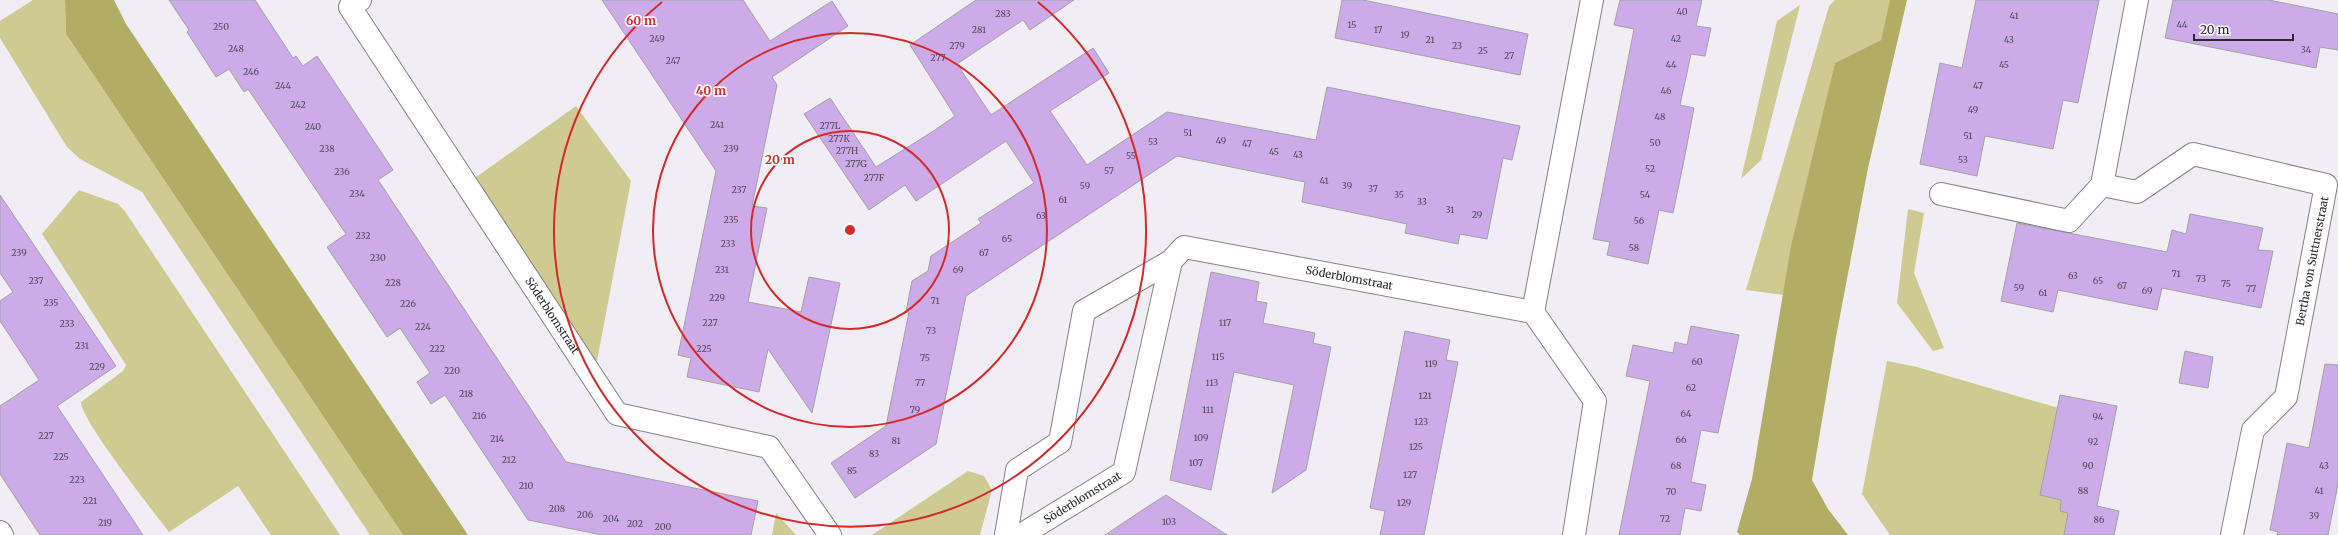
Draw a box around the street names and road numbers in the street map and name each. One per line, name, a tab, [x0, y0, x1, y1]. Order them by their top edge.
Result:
street label: Bertha von Suttnerstraat	[2293, 195, 2332, 327]
street label: Söderblomstraat	[1304, 263, 1395, 293]
street label: Söderblomstraat	[522, 274, 583, 357]
street label: Söderblomstraat	[1041, 468, 1124, 527]

